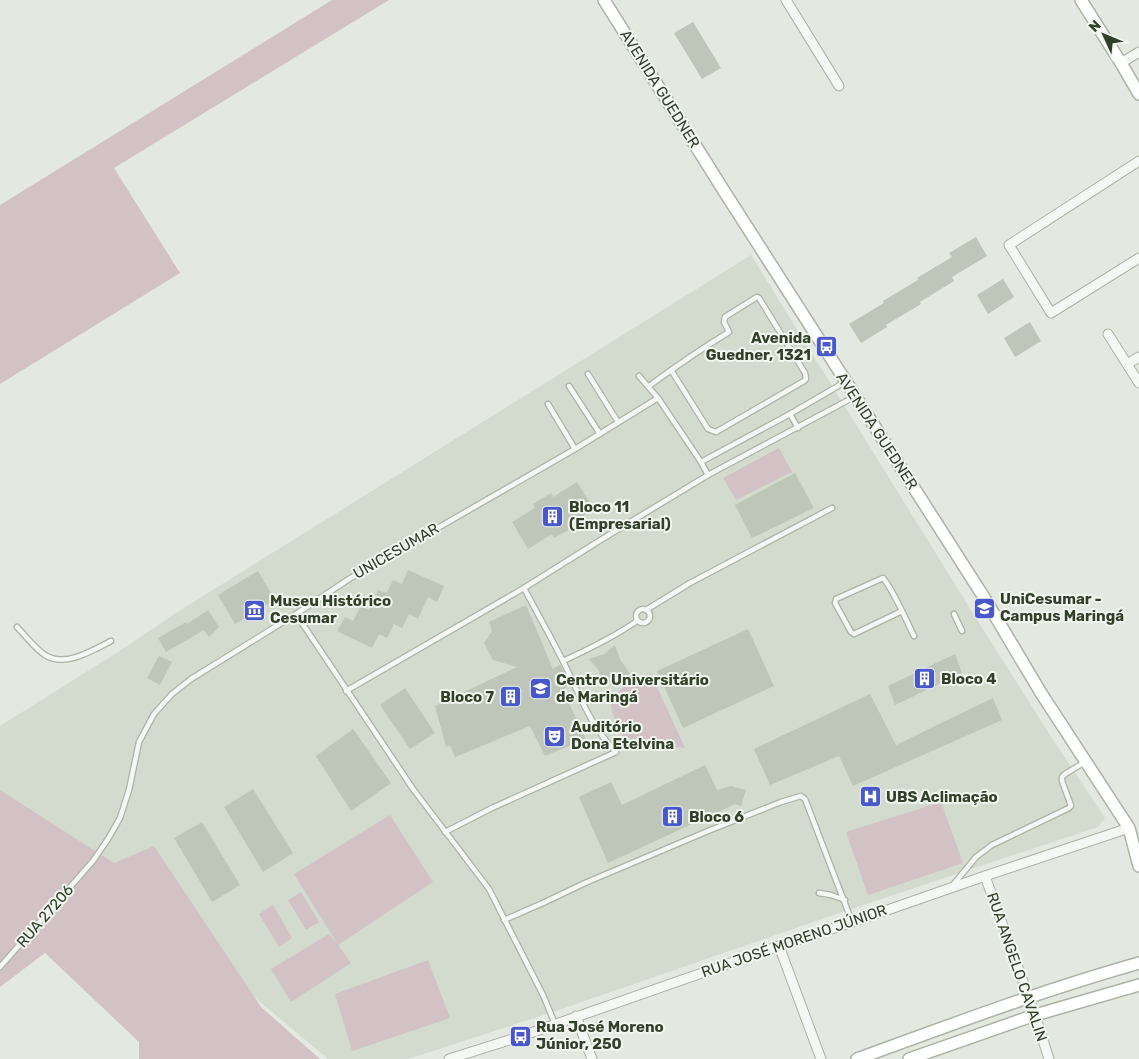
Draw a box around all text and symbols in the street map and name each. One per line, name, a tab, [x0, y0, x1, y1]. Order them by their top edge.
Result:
north arrow	[1079, 10, 1129, 60]
text: N	[1085, 17, 1105, 36]
street label: AVENIDA GUEDNER	[616, 27, 704, 151]
place label: Avenida Guedner, 1321	[706, 329, 811, 364]
bus stop icon: Avenida Guedner, 1321	[815, 335, 839, 359]
street label: AVENIDA GUEDNER	[832, 369, 922, 493]
place label: Bloco 11 (Empresarial)	[569, 498, 671, 533]
building icon: Bloco 11 (Empresarial)	[541, 504, 565, 528]
street label: UNICESUMAR	[350, 519, 442, 583]
place label: UniCesumar - Campus Maringá	[1000, 590, 1124, 625]
place label: Museu Histórico Cesumar	[270, 592, 391, 627]
school or university icon: UniCesumar - Campus Maringá	[972, 596, 996, 620]
museum icon: Museu Histórico Cesumar	[242, 598, 266, 622]
building icon: Bloco 4	[913, 667, 937, 691]
place label: Bloco 4	[941, 670, 996, 688]
place label: Centro Universitário de Maringá	[556, 671, 709, 706]
school or university icon: Centro Universitário de Maringá	[528, 677, 552, 701]
building icon: Bloco 7	[498, 685, 522, 709]
place label: Bloco 7	[440, 688, 494, 706]
place label: Auditório Dona Etelvina	[571, 718, 674, 753]
theatre icon: Auditório Dona Etelvina	[543, 724, 567, 748]
hospital icon: UBS Aclimação	[858, 785, 882, 809]
place label: UBS Aclimação	[886, 788, 998, 806]
building icon: Bloco 6	[661, 805, 685, 829]
place label: Bloco 6	[689, 808, 744, 826]
street label: RUA 27206	[13, 881, 77, 951]
street label: RUA ANGELO CAVALIN	[983, 890, 1051, 1044]
street label: RUA JOSÉ MORENO JÚNIOR	[699, 901, 889, 981]
place label: Rua José Moreno Júnior, 250	[536, 1018, 664, 1053]
bus stop icon: Rua José Moreno Júnior, 250	[508, 1024, 532, 1048]

